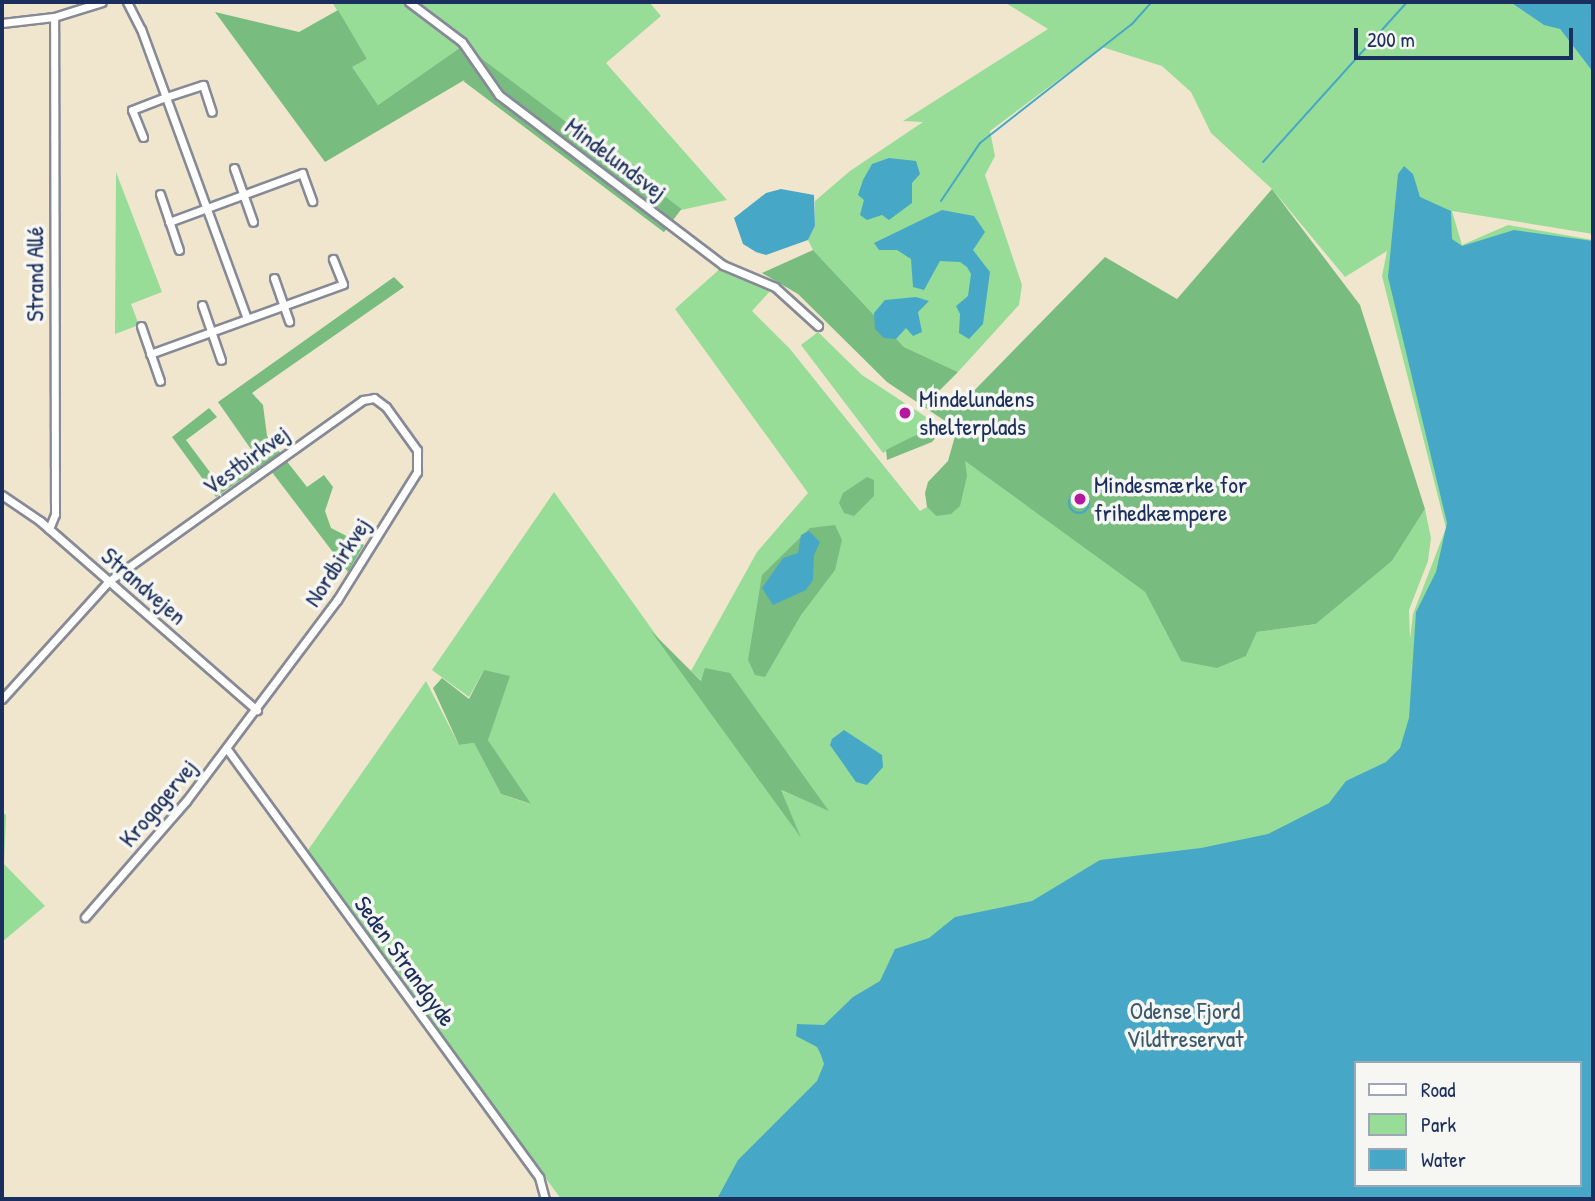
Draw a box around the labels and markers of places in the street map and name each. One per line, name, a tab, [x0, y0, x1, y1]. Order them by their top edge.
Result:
place label: Mindelundens shelterplads	[919, 385, 1034, 441]
marker: Mindelundens shelterplads	[897, 405, 913, 421]
place label: Mindesmærke for frihedkæmpere	[1094, 471, 1247, 527]
marker: Mindesmærke for frihedkæmpere	[1072, 491, 1088, 507]

